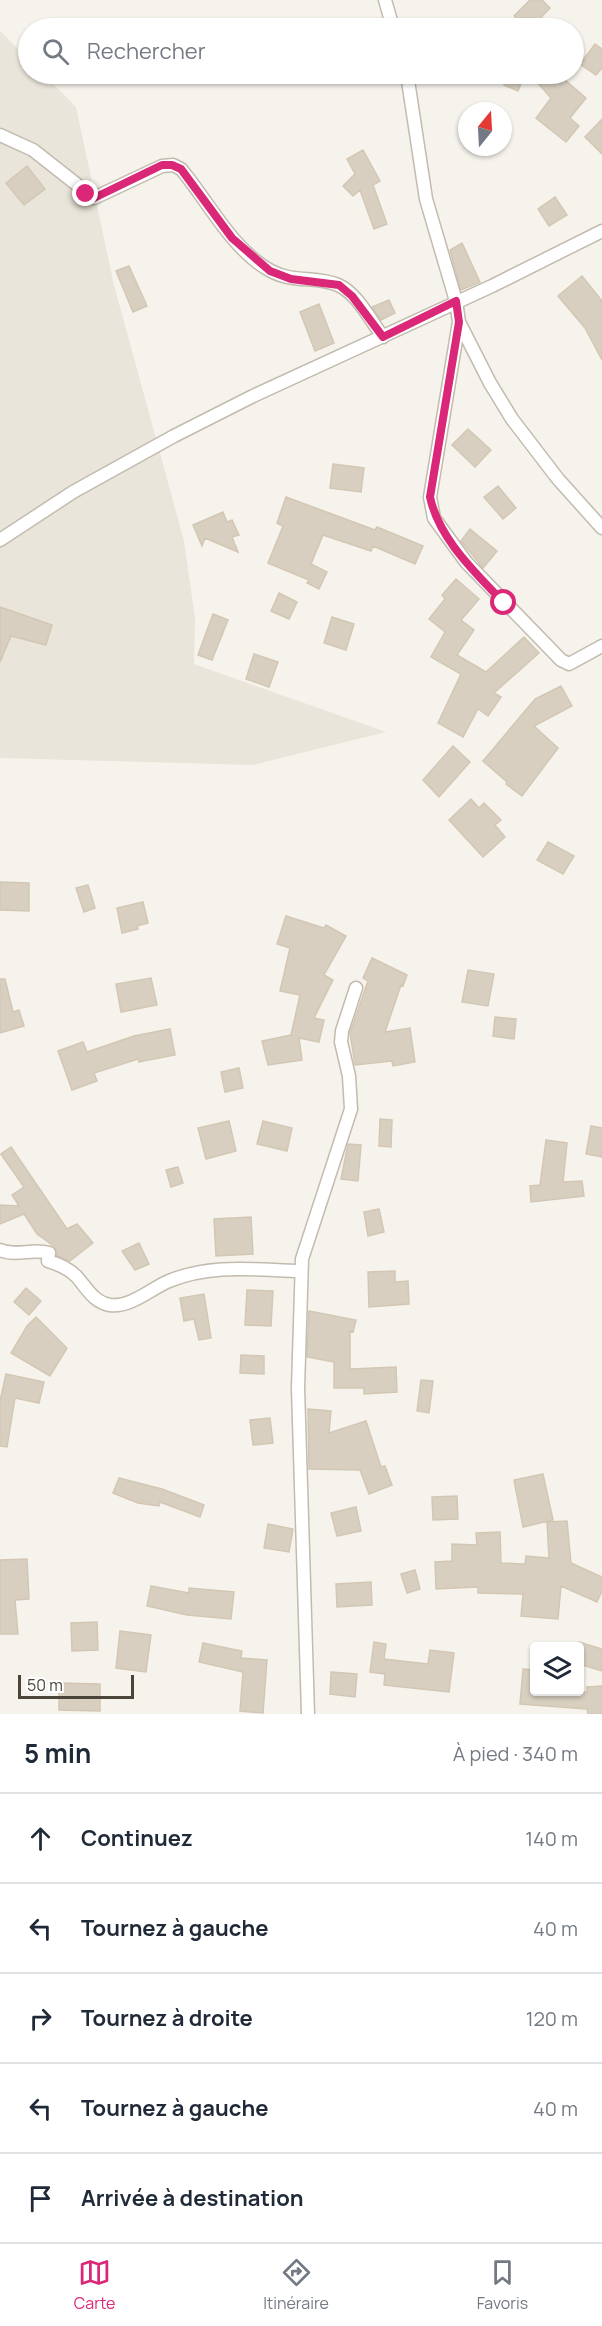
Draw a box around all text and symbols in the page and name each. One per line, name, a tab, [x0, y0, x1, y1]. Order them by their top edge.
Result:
search box	[18, 18, 584, 84]
icon: search	[39, 35, 72, 68]
text: Rechercher	[87, 36, 206, 66]
north arrow	[458, 102, 512, 156]
route end	[72, 180, 98, 206]
route start	[490, 589, 516, 615]
map controls	[530, 1642, 584, 1696]
button: layers	[530, 1642, 584, 1696]
scale bar	[18, 1672, 134, 1700]
text: 50 m	[27, 1674, 63, 1696]
text: 5 min	[24, 1735, 91, 1771]
text: À pied · 340 m	[453, 1740, 578, 1767]
icon: ahead	[24, 1822, 57, 1855]
text: Continuez	[81, 1823, 193, 1853]
text: 140 m	[525, 1825, 578, 1852]
icon: left	[24, 1912, 57, 1945]
text: Tournez à gauche	[81, 1913, 268, 1943]
text: 40 m	[533, 1915, 578, 1942]
icon: right	[24, 2002, 57, 2035]
text: Tournez à droite	[81, 2003, 253, 2033]
text: 120 m	[526, 2005, 578, 2032]
icon: left	[24, 2092, 57, 2125]
text: Tournez à gauche	[81, 2093, 268, 2123]
text: 40 m	[533, 2095, 578, 2122]
icon: arrive	[24, 2182, 57, 2215]
text: Arrivée à destination	[81, 2183, 304, 2213]
tab: Carte	[74, 2256, 115, 2314]
tab: Itinéraire	[263, 2256, 329, 2314]
tab: Favoris	[477, 2256, 528, 2314]

